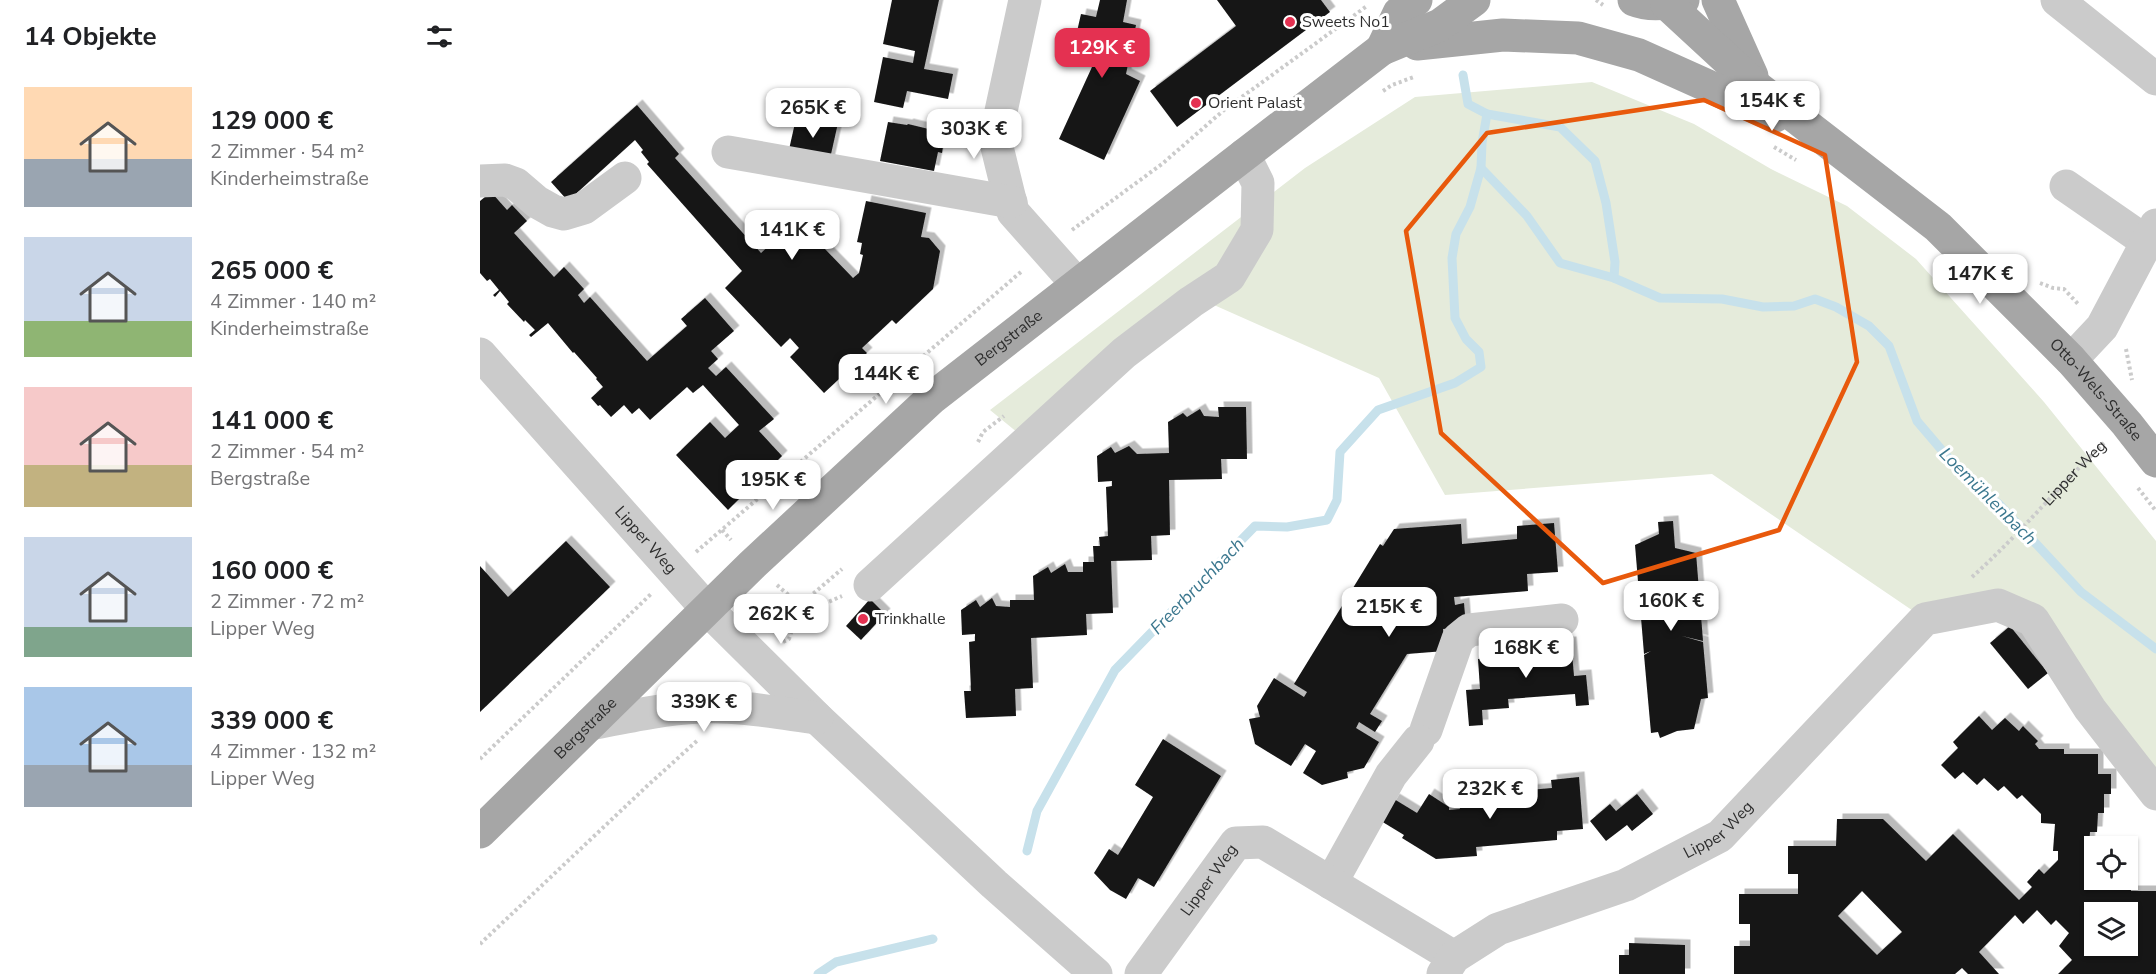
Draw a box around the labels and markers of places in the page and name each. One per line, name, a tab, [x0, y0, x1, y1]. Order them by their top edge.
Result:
place label: Sweets No1	[1302, 11, 1390, 33]
marker: Sweets No1	[1283, 15, 1297, 29]
pin: 129K €	[1053, 28, 1151, 79]
pin: 154K €	[1723, 81, 1821, 132]
pin: 265K €	[764, 88, 862, 139]
place label: Orient Palast	[1208, 92, 1302, 114]
marker: Orient Palast	[1189, 96, 1203, 110]
pin: 303K €	[925, 109, 1023, 160]
pin: 141K €	[743, 210, 841, 261]
pin: 147K €	[1931, 254, 2029, 305]
pin: 144K €	[837, 354, 935, 405]
pin: 195K €	[724, 460, 822, 511]
pin: 160K €	[1622, 581, 1720, 632]
pin: 215K €	[1340, 587, 1438, 638]
pin: 262K €	[732, 594, 830, 645]
place label: Trinkhalle	[875, 608, 945, 630]
marker: Trinkhalle	[856, 612, 870, 626]
pin: 168K €	[1477, 628, 1575, 679]
pin: 339K €	[655, 682, 753, 733]
pin: 232K €	[1441, 769, 1539, 820]

